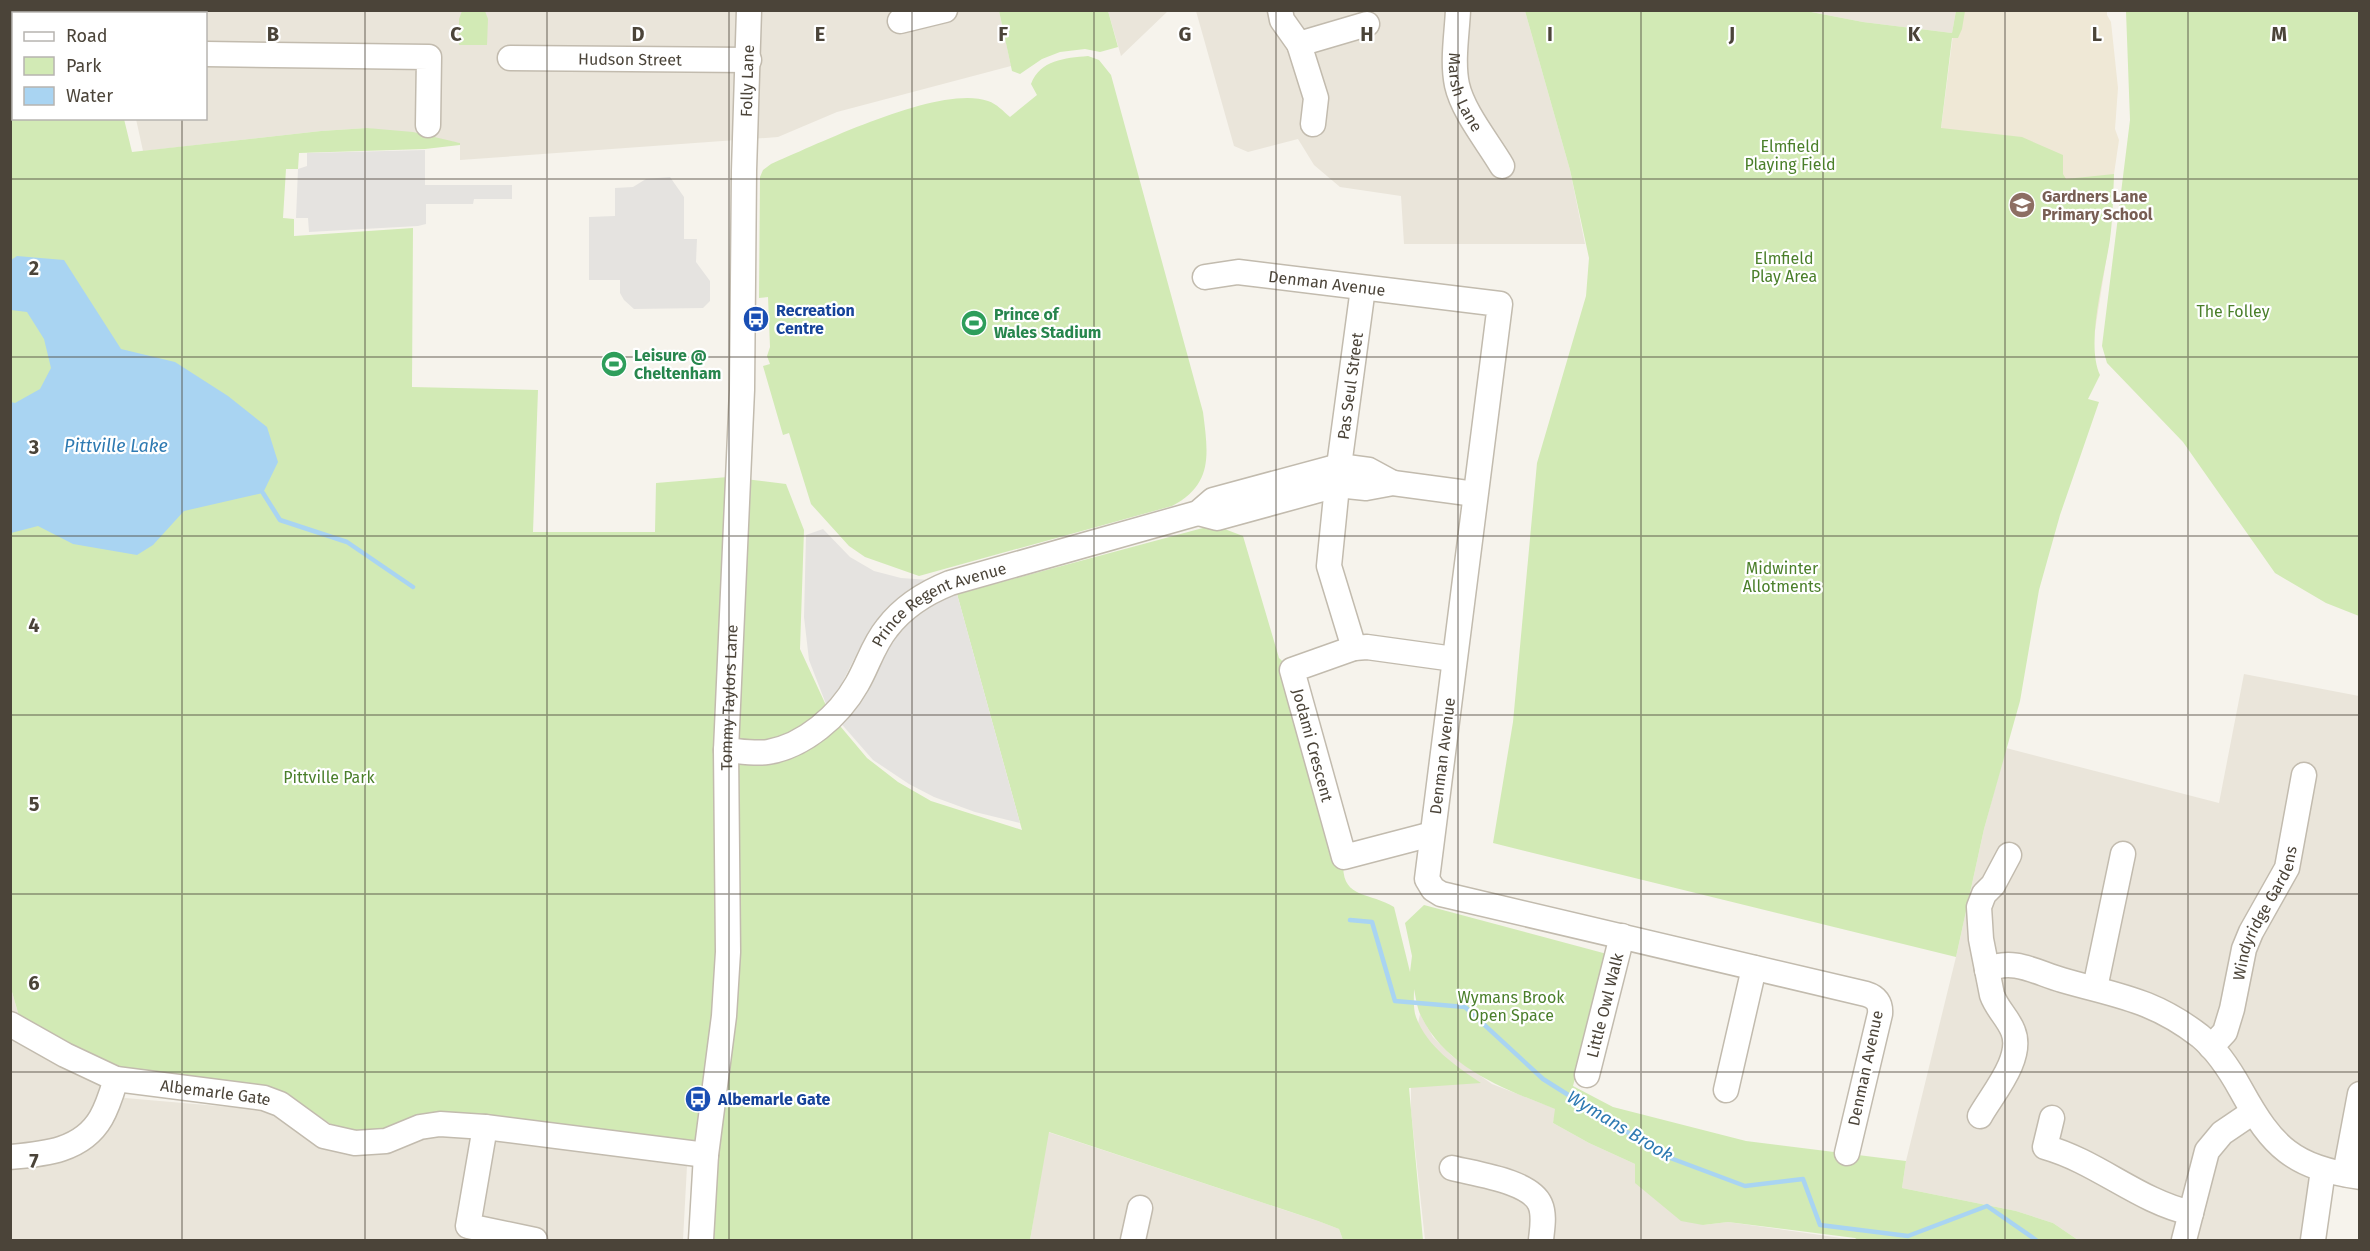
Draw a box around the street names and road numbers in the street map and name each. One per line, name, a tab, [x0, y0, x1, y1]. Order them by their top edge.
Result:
street label: Folly Lane	[737, 44, 758, 117]
street label: Hudson Street	[578, 50, 682, 69]
street label: Marsh Lane	[1445, 52, 1486, 135]
street label: Denman Avenue	[1267, 267, 1386, 300]
street label: Pas Seul Street	[1334, 331, 1367, 441]
street label: Prince Regent Avenue	[868, 559, 1009, 650]
street label: Tommy Taylors Lane	[717, 624, 742, 771]
street label: Jodami Crescent	[1288, 686, 1337, 804]
street label: Denman Avenue	[1426, 697, 1459, 816]
street label: Windyridge Gardens	[2229, 844, 2301, 982]
street label: Little Owl Walk	[1583, 950, 1628, 1060]
street label: Denman Avenue	[1844, 1009, 1887, 1128]
street label: Albemarle Gate	[159, 1076, 274, 1110]

